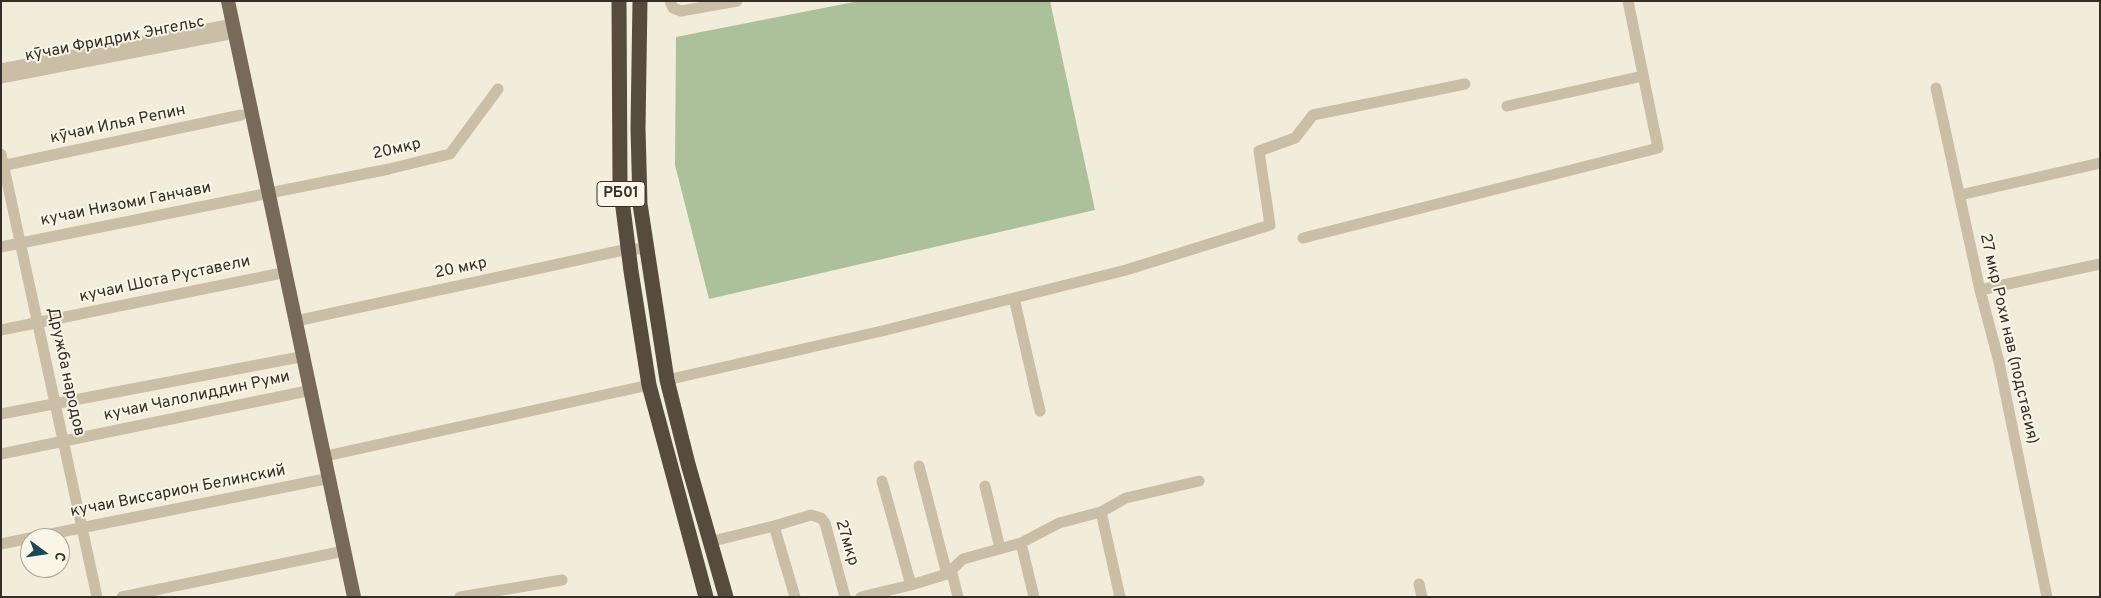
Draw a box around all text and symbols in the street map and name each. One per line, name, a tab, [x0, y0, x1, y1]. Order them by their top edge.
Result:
street label: кӯчаи Фридрих Энгельс	[24, 13, 206, 67]
street label: кӯчаи Илья Репин	[49, 101, 187, 149]
street label: 20мкр	[371, 135, 423, 165]
street label: кучаи Низоми Ганчави	[39, 179, 213, 231]
road number: РБ01	[597, 182, 645, 206]
street label: 27 мкр Рохи нав (подстасия)	[1974, 232, 2042, 446]
street label: кучаи Шота Руставели	[78, 252, 252, 308]
street label: 20 мкр	[433, 254, 489, 284]
street label: Дружба народов	[42, 306, 88, 438]
street label: кучаи Чалолиддин Руми	[102, 368, 292, 426]
street label: кучаи Виссарион Белинский	[69, 462, 287, 522]
street label: 27мкр	[830, 518, 862, 568]
north arrow	[20, 528, 70, 578]
text: С	[50, 550, 68, 563]

